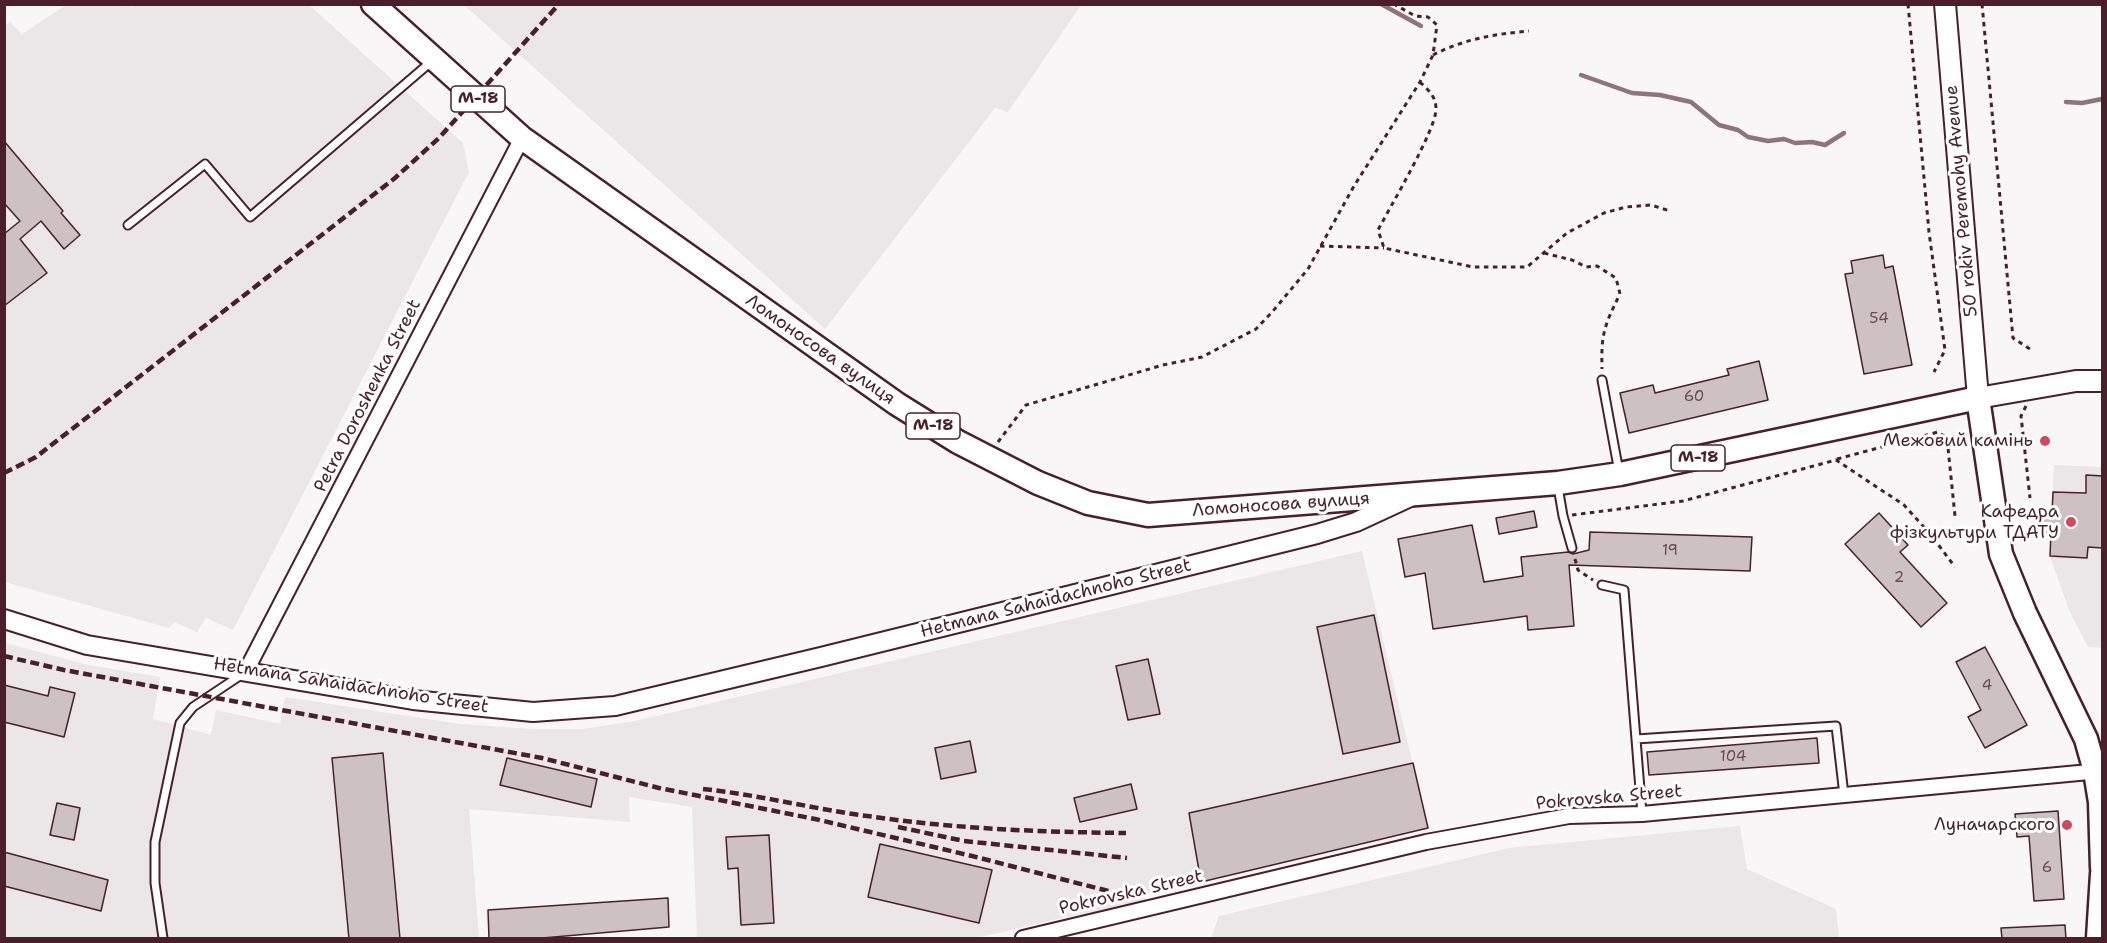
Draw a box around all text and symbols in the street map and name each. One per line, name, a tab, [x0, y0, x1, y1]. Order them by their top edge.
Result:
street label: 50 rokiv Peremohy Avenue	[1941, 84, 1983, 318]
road number: М-18	[451, 86, 505, 112]
street label: Ломоносова вулиця	[741, 290, 899, 410]
street label: Petra Doroshenka Street	[310, 296, 426, 496]
house number: 54	[1869, 310, 1889, 328]
house number: 60	[1684, 388, 1704, 406]
road number: М-18	[906, 413, 960, 439]
place label: Межовий камінь	[1883, 430, 2033, 452]
marker: Межовий камінь	[2038, 434, 2052, 448]
road number: М-18	[1671, 445, 1725, 471]
street label: Ломоносова вулиця	[1192, 488, 1370, 522]
place label: Кафедра фізкультури ТДАТУ	[1890, 501, 2059, 544]
marker: Кафедра фізкультури ТДАТУ	[2064, 515, 2078, 529]
house number: 19	[1662, 542, 1678, 560]
street label: Hetmana Sahaidachnoho Street	[918, 555, 1194, 643]
house number: 2	[1894, 569, 1904, 587]
street label: Hetmana Sahaidachnoho Street	[212, 654, 490, 718]
house number: 4	[1982, 677, 1992, 695]
house number: 104	[1720, 748, 1746, 766]
street label: Pokrovska Street	[1535, 781, 1683, 815]
place label: Луначарского	[1934, 814, 2055, 836]
marker: Луначарского	[2060, 818, 2074, 832]
house number: 6	[2042, 859, 2052, 877]
street label: Pokrovska Street	[1057, 866, 1205, 920]

